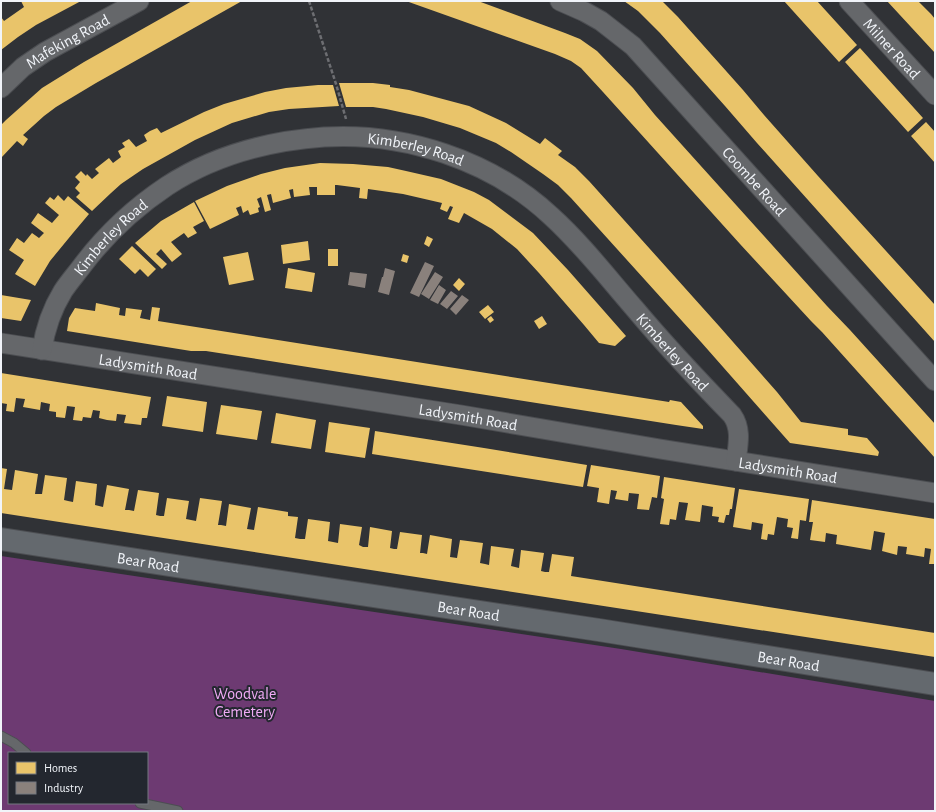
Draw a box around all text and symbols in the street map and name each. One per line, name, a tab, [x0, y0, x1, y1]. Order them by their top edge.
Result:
street label: Mafeking Road	[23, 12, 112, 72]
street label: Milner Road	[860, 16, 923, 82]
street label: Kimberley Road	[367, 130, 466, 169]
street label: Coombe Road	[719, 144, 789, 219]
street label: Kimberley Road	[71, 196, 151, 279]
street label: Kimberley Road	[633, 310, 711, 394]
street label: Ladysmith Road	[98, 351, 199, 383]
street label: Ladysmith Road	[418, 402, 519, 434]
street label: Ladysmith Road	[737, 455, 838, 486]
street label: Bear Road	[116, 550, 180, 575]
street label: Bear Road	[436, 599, 501, 624]
street label: Bear Road	[756, 649, 821, 674]
park label: Woodvale Cemetery	[214, 686, 276, 721]
legend	[8, 752, 148, 804]
text: Homes	[44, 762, 77, 774]
text: Industry	[44, 782, 83, 795]

